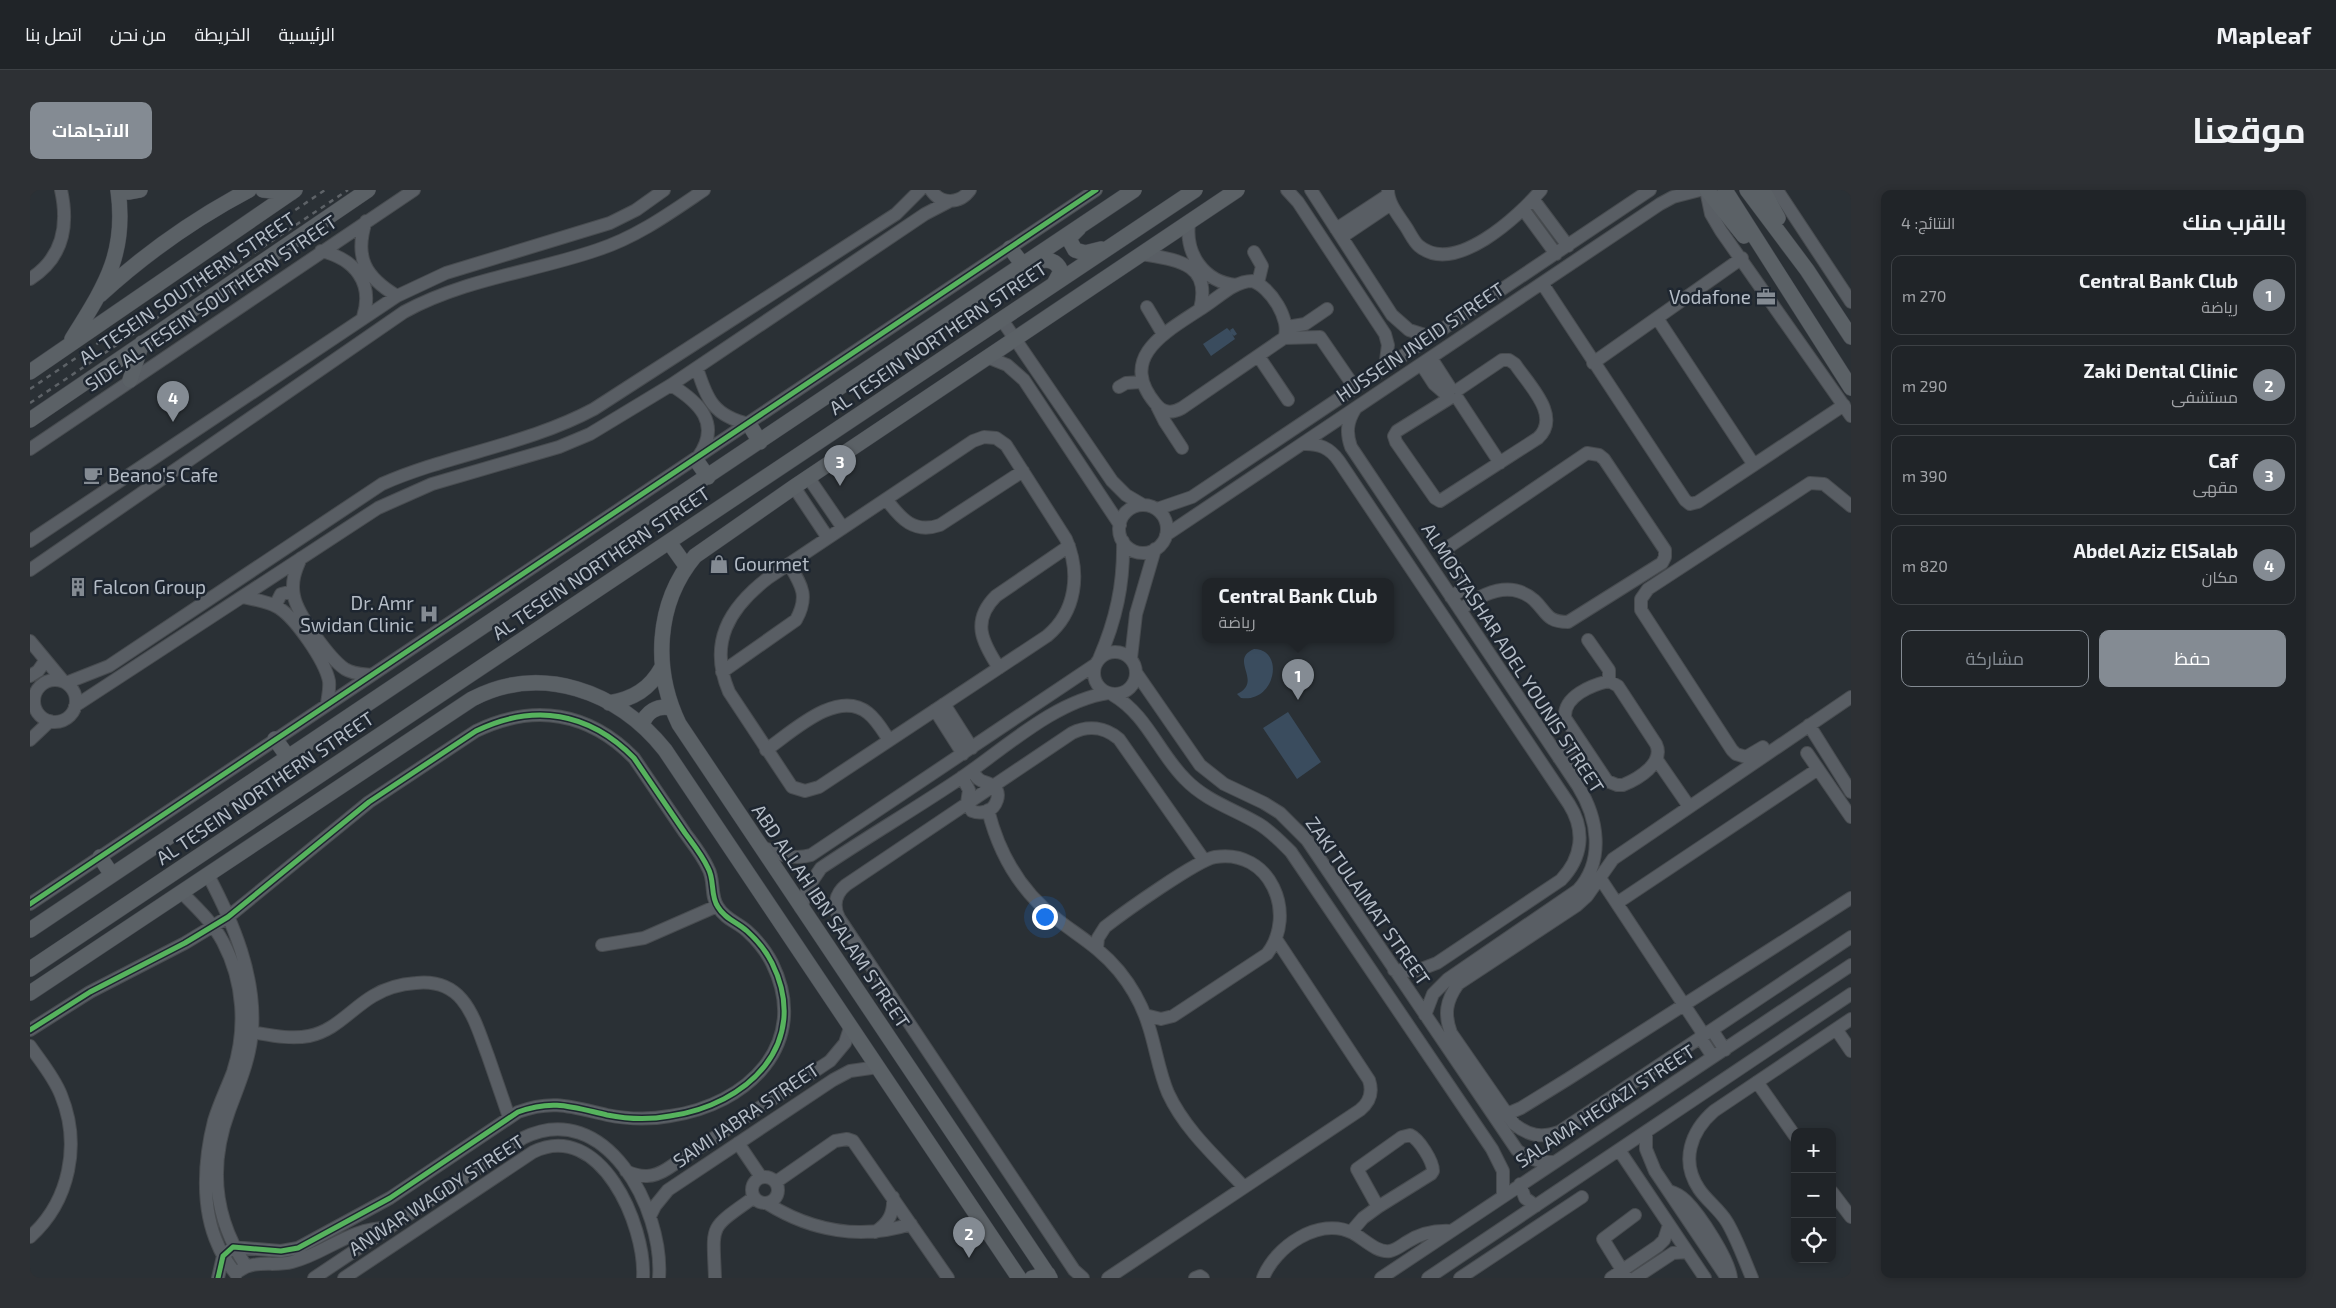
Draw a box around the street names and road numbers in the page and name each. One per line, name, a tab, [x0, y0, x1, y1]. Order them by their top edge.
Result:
street label: AL TESEIN SOUTHERN STREET	[74, 206, 299, 369]
street label: SIDE AL TESEIN SOUTHERN STREET	[80, 210, 341, 396]
street label: AL TESEIN NORTHERN STREET	[824, 256, 1051, 419]
street label: HUSSEIN JNEID STREET	[1331, 277, 1508, 406]
street label: AL TESEIN NORTHERN STREET	[487, 481, 714, 644]
street label: ALMOSTASHAR ADEL YOUNIS STREET	[1417, 519, 1609, 797]
street label: AL TESEIN NORTHERN STREET	[151, 706, 378, 869]
street label: ABD ALLAH IBN SALAM STREET	[748, 799, 915, 1032]
street label: ZAKI TULAIMAT STREET	[1301, 812, 1435, 990]
street label: SALAMA HEGAZI STREET	[1511, 1039, 1699, 1172]
street label: SAMI JABRA STREET	[668, 1057, 823, 1172]
street label: ANWAR WAGDY STREET	[344, 1129, 528, 1260]

